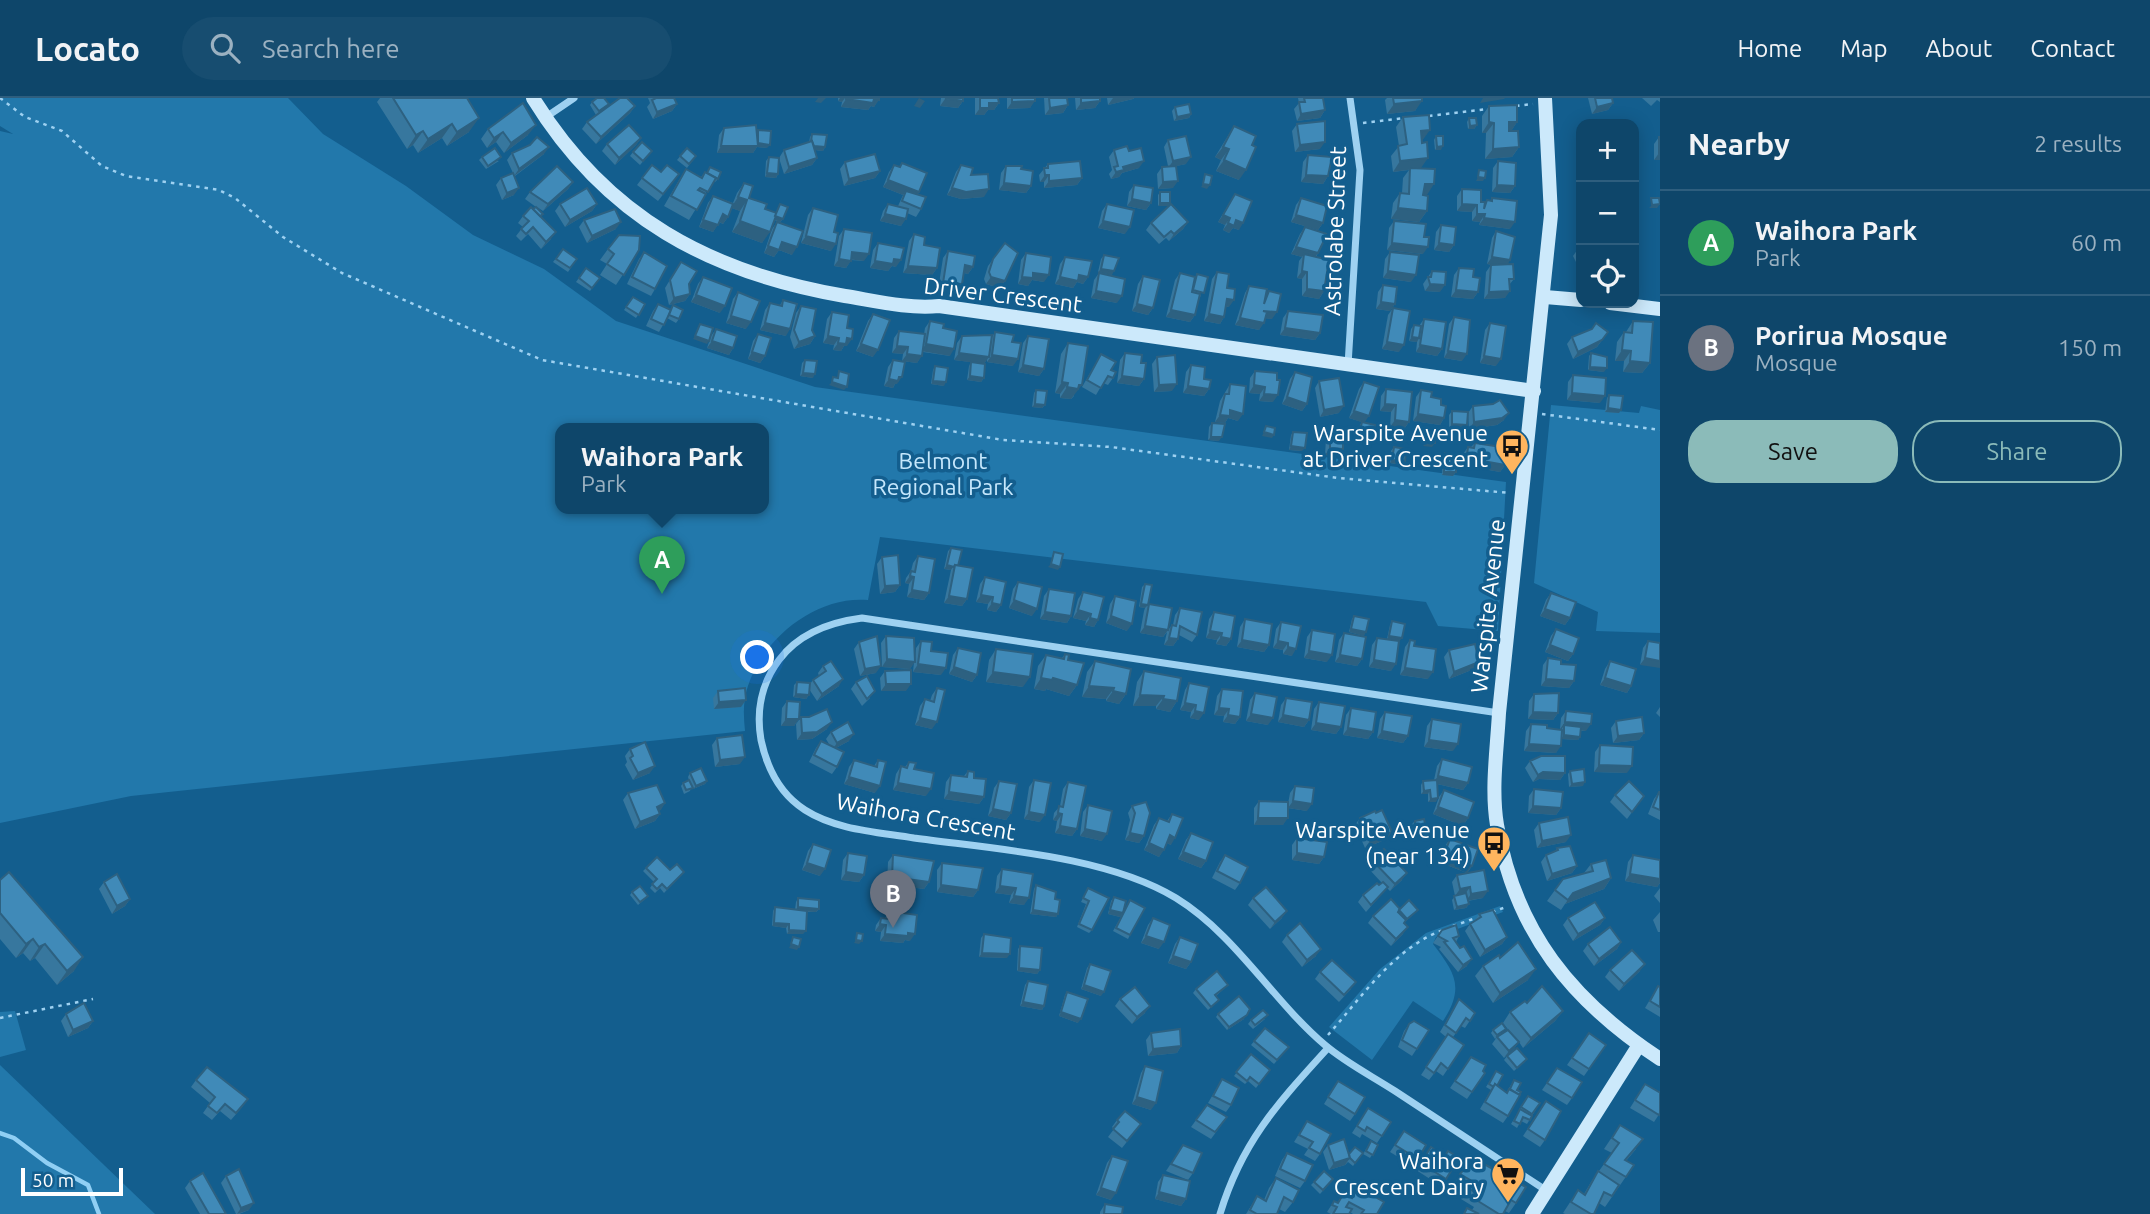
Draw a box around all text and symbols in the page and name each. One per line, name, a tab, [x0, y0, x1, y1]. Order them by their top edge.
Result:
search box	[182, 17, 672, 80]
icon: search	[206, 29, 244, 67]
text: Locato	[35, 30, 140, 67]
text: Search here	[262, 34, 400, 63]
text: Home	[1737, 35, 1802, 62]
text: Map	[1840, 35, 1887, 62]
text: About	[1925, 35, 1992, 62]
text: Contact	[2030, 35, 2115, 62]
map controls	[1576, 119, 1639, 308]
button: +	[1576, 119, 1639, 182]
text: Nearby	[1688, 127, 1790, 161]
text: 2 results	[2034, 131, 2122, 156]
street label: Astrolabe Street	[1319, 146, 1350, 316]
button: −	[1576, 182, 1639, 245]
text: Waihora Park	[1755, 216, 1917, 245]
text: A	[1703, 230, 1719, 255]
text: 60 m	[2071, 230, 2122, 255]
button: locate	[1576, 245, 1639, 308]
text: Park	[1755, 245, 1801, 270]
street label: Driver Crescent	[922, 272, 1084, 317]
text: Porirua Mosque	[1755, 321, 1948, 350]
text: B	[1703, 335, 1719, 360]
text: 150 m	[2058, 335, 2122, 360]
text: Mosque	[1755, 350, 1838, 375]
place label: Warspite Avenue at Driver Crescent	[1303, 420, 1488, 471]
button: Save	[1688, 420, 1898, 483]
button: Share	[1912, 420, 2122, 483]
popup	[555, 423, 769, 514]
bus stop icon: Warspite Avenue at Driver Crescent	[1493, 427, 1531, 476]
text: Waihora Park	[581, 442, 743, 471]
park label: Belmont Regional Park	[872, 448, 1014, 499]
text: Park	[581, 471, 627, 496]
street label: Warspite Avenue	[1466, 518, 1509, 694]
pin: A	[639, 536, 685, 594]
your location	[740, 640, 774, 674]
street label: Waihora Crescent	[835, 788, 1018, 845]
place label: Warspite Avenue (near 134)	[1295, 817, 1470, 869]
bus stop icon: Warspite Avenue (near 134)	[1475, 824, 1513, 873]
pin: B	[870, 870, 916, 928]
place label: Waihora Crescent Dairy	[1334, 1148, 1484, 1199]
supermarket icon: Waihora Crescent Dairy	[1489, 1155, 1527, 1204]
scale bar	[21, 1165, 122, 1197]
text: 50 m	[32, 1169, 74, 1191]

